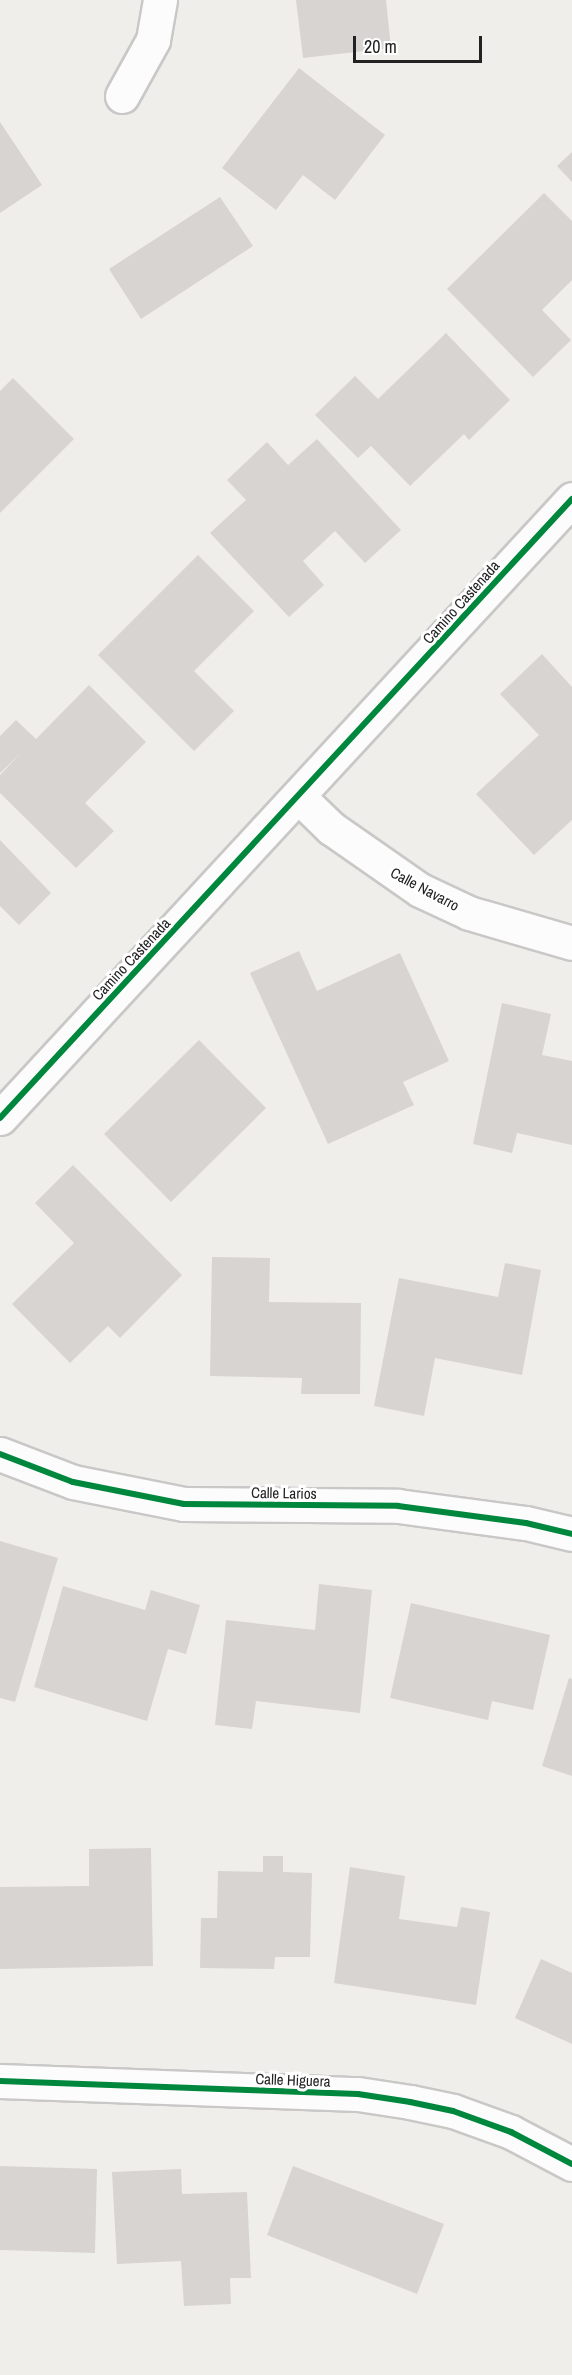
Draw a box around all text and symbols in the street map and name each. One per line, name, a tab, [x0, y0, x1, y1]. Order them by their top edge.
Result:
scale bar	[356, 24, 485, 62]
text: 20 m	[364, 34, 397, 59]
street label: Camino Castenada	[419, 557, 503, 647]
street label: Calle Navarro	[388, 863, 462, 915]
street label: Camino Castenada	[88, 914, 174, 1004]
street label: Calle Larios	[251, 1483, 317, 1503]
street label: Calle Higuera	[255, 2070, 331, 2090]

